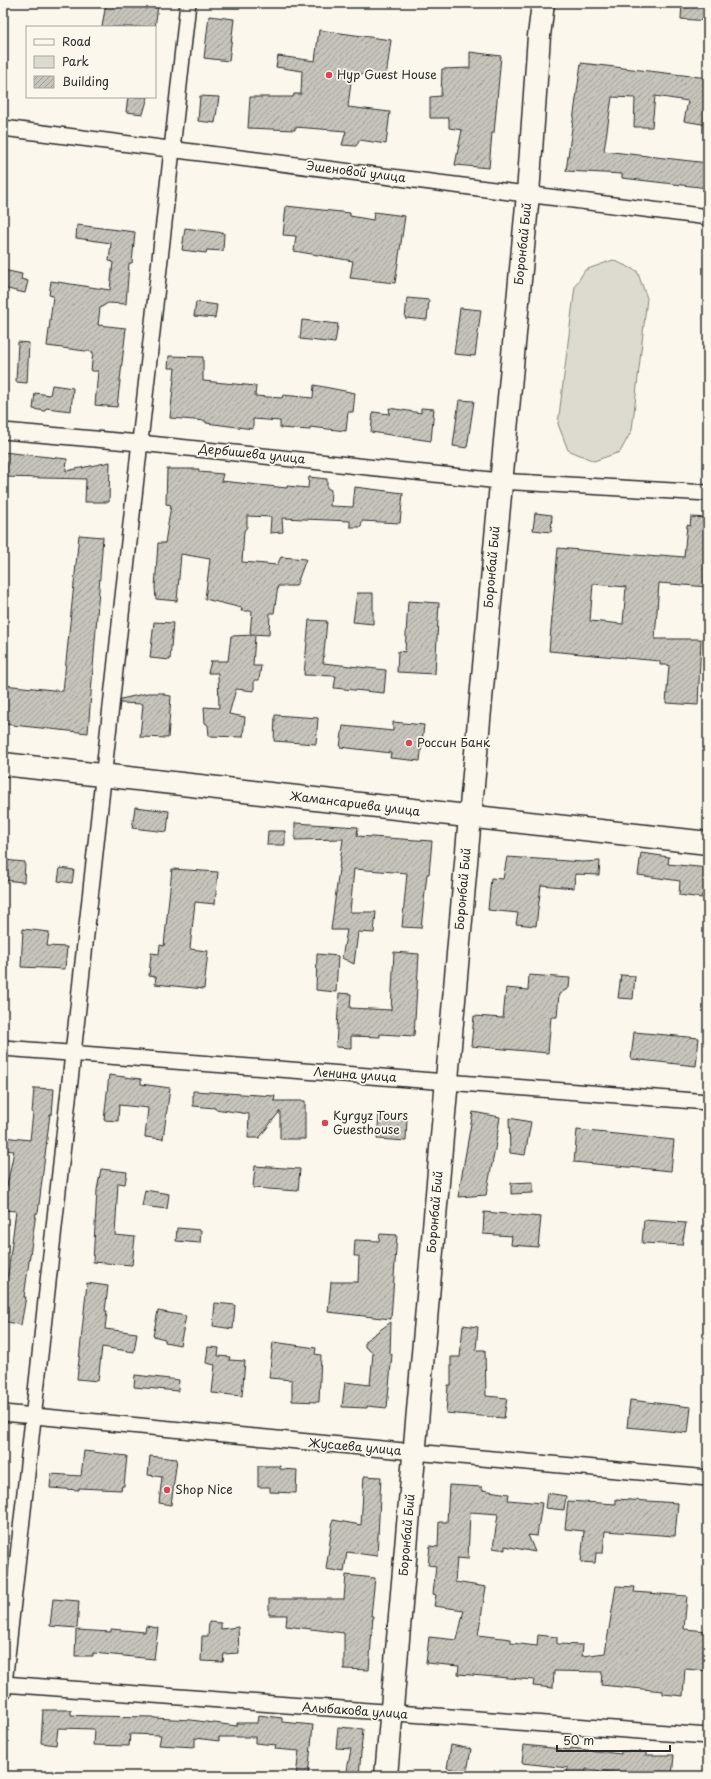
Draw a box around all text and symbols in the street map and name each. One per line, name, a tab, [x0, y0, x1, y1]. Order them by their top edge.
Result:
legend	[26, 26, 156, 98]
text: Road	[62, 32, 91, 50]
text: Park	[62, 52, 89, 70]
place label: Нур Guest House	[337, 65, 437, 83]
marker: Нур Guest House	[324, 70, 334, 80]
text: Building	[62, 72, 109, 90]
street label: Эшеновой улица	[305, 156, 407, 186]
street label: Боронбай Бий	[509, 202, 535, 286]
street label: Дербишева улица	[197, 438, 307, 468]
street label: Боронбай Бий	[478, 525, 504, 609]
place label: Россин Банк	[417, 733, 491, 751]
marker: Россин Банк	[404, 738, 414, 748]
street label: Жамансариева улица	[289, 786, 422, 820]
street label: Боронбай Бий	[449, 847, 475, 931]
street label: Ленина улица	[313, 1062, 398, 1086]
place label: Kyrgyz Tours Guesthouse	[333, 1106, 408, 1138]
marker: Kyrgyz Tours Guesthouse	[320, 1118, 330, 1128]
street label: Боронбай Бий	[421, 1170, 447, 1254]
street label: Жусаева улица	[308, 1433, 403, 1459]
place label: Shop Nice	[175, 1480, 233, 1498]
marker: Shop Nice	[162, 1485, 172, 1495]
street label: Боронбай Бий	[393, 1493, 419, 1577]
street label: Алыбакова улица	[302, 1697, 409, 1723]
scale bar	[557, 1727, 670, 1753]
text: 50 m	[563, 1731, 594, 1749]

